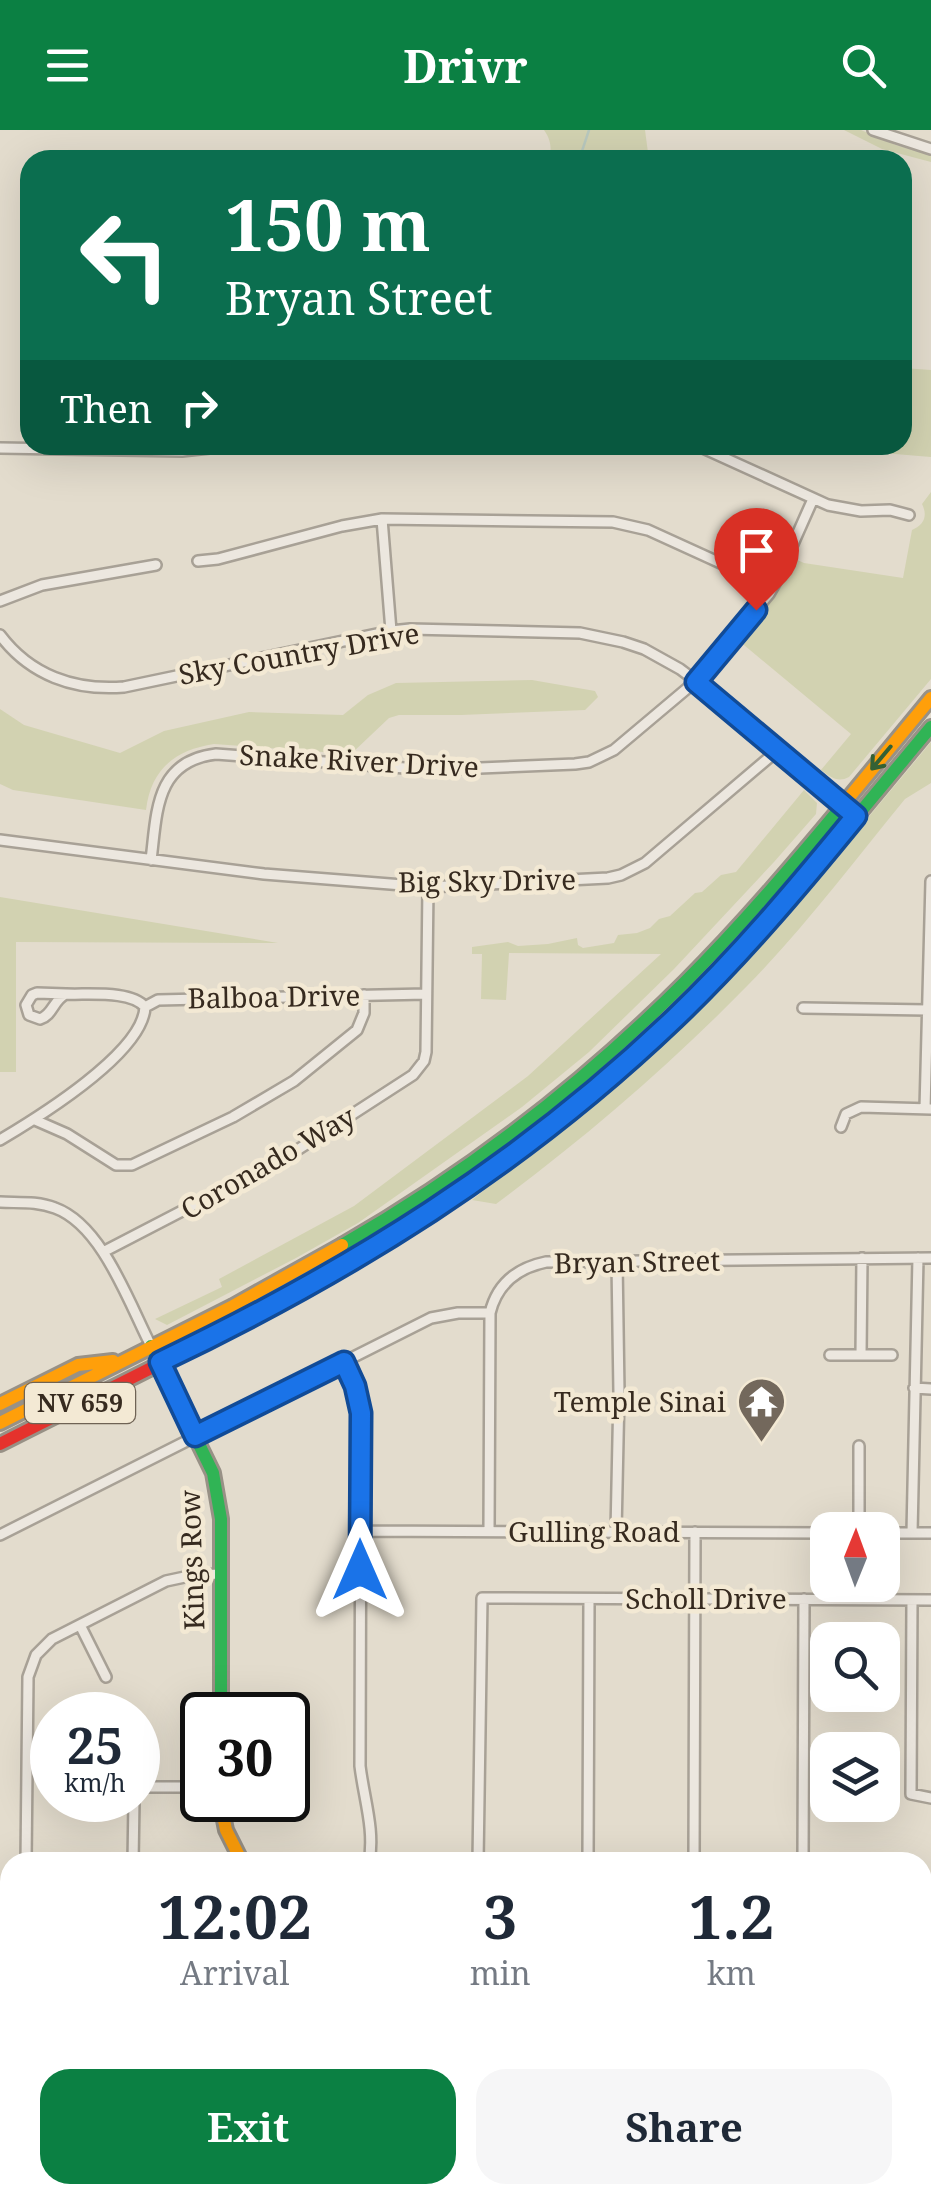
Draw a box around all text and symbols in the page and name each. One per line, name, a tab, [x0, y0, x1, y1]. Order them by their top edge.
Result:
text: Drivr	[403, 35, 528, 96]
icon: menu	[40, 38, 95, 93]
icon: search	[836, 38, 891, 93]
text: 150 m	[225, 176, 431, 272]
icon: left	[60, 190, 190, 320]
text: Bryan Street	[225, 267, 493, 328]
icon: right	[172, 380, 227, 435]
text: Then	[60, 382, 152, 434]
pin	[714, 508, 799, 611]
icon: arrive	[729, 523, 784, 578]
street label: Sky Country Drive	[176, 613, 422, 693]
street label: Snake River Drive	[238, 735, 480, 785]
one-way arrow	[870, 745, 892, 771]
street label: Big Sky Drive	[398, 859, 576, 901]
street label: Balboa Drive	[187, 975, 361, 1017]
street label: Coronado Way	[173, 1097, 362, 1227]
street label: Bryan Street	[553, 1241, 721, 1281]
temple icon: Temple Sinai	[735, 1376, 787, 1444]
place label: Temple Sinai	[554, 1382, 726, 1420]
road number: NV 659	[25, 1383, 135, 1423]
street label: Kings Row	[170, 1488, 212, 1631]
street label: Gulling Road	[508, 1512, 680, 1550]
north arrow	[810, 1512, 900, 1602]
map controls	[810, 1512, 900, 1822]
position arrow	[308, 1518, 412, 1622]
street label: Scholl Drive	[625, 1579, 787, 1617]
button: search	[810, 1622, 900, 1712]
speed limit sign: 30	[180, 1692, 310, 1822]
text: 25	[67, 1711, 123, 1779]
button: layers	[810, 1732, 900, 1822]
text: km/h	[64, 1765, 126, 1799]
text: 12:02	[158, 1875, 312, 1957]
text: 3	[483, 1875, 517, 1957]
text: 1.2	[689, 1875, 774, 1957]
text: Arrival	[180, 1951, 290, 1994]
text: min	[470, 1951, 531, 1994]
text: km	[707, 1951, 756, 1994]
button: Exit	[40, 2069, 456, 2184]
button: Share	[476, 2069, 892, 2184]

